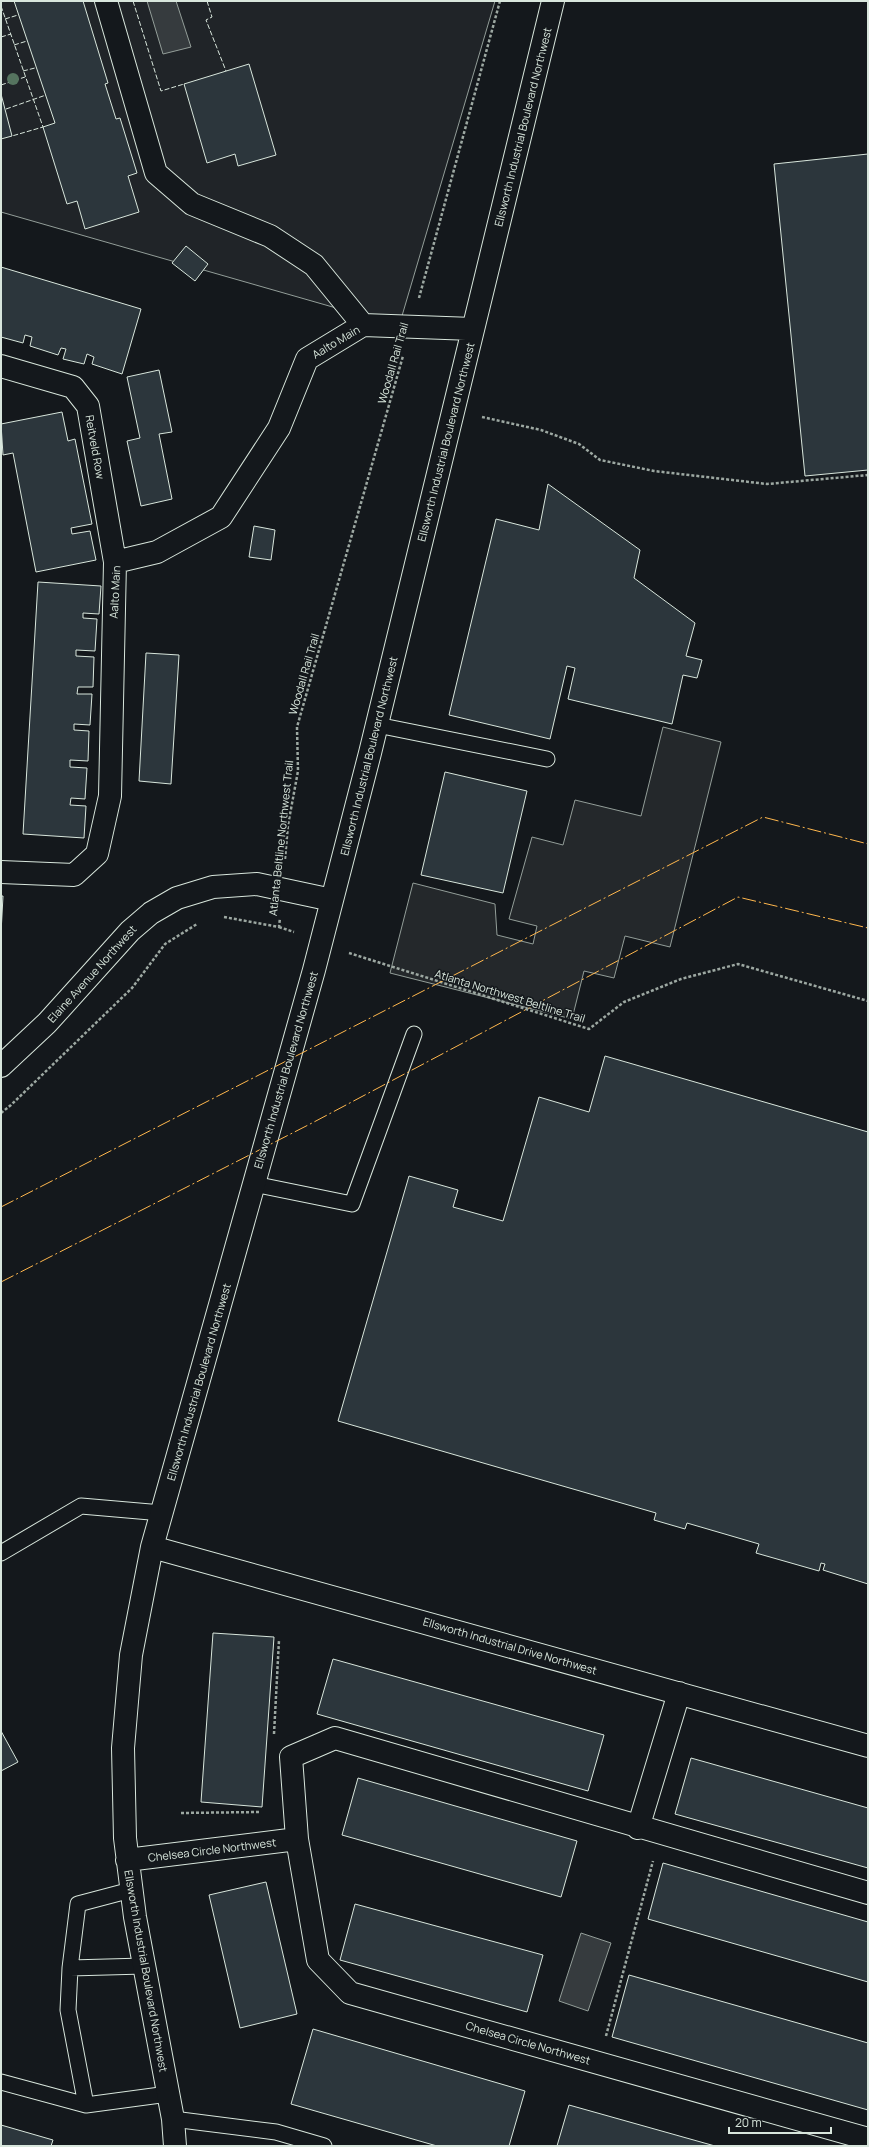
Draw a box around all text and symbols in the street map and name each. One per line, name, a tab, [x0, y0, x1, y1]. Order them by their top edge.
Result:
street label: Ellsworth Industrial Boulevard Northwest	[490, 26, 555, 228]
street label: Woodall Rail Trail	[374, 320, 411, 405]
street label: Aalto Main	[309, 321, 362, 362]
street label: Ellsworth Industrial Boulevard Northwest	[413, 341, 478, 543]
street label: Reitveld Row	[82, 414, 109, 481]
street label: Aalto Main	[106, 565, 123, 619]
street label: Woodall Rail Trail	[285, 631, 322, 716]
street label: Ellsworth Industrial Boulevard Northwest	[336, 655, 401, 857]
street label: Atlanta Beltline Northwest Trail	[265, 759, 296, 917]
street label: Elaine Avenue Northwest	[44, 922, 139, 1026]
street label: Atlanta Northwest Beltline Trail	[433, 965, 587, 1026]
street label: Ellsworth Industrial Boulevard Northwest	[250, 969, 321, 1170]
street label: Ellsworth Industrial Boulevard Northwest	[163, 1281, 234, 1482]
street label: Ellsworth Industrial Drive Northwest	[421, 1613, 599, 1678]
street label: Chelsea Circle Northwest	[147, 1834, 277, 1865]
street label: Ellsworth Industrial Boulevard Northwest	[121, 1869, 172, 2073]
street label: Chelsea Circle Northwest	[464, 2018, 592, 2068]
scale bar	[729, 2109, 831, 2135]
text: 20 m	[735, 2114, 762, 2131]

